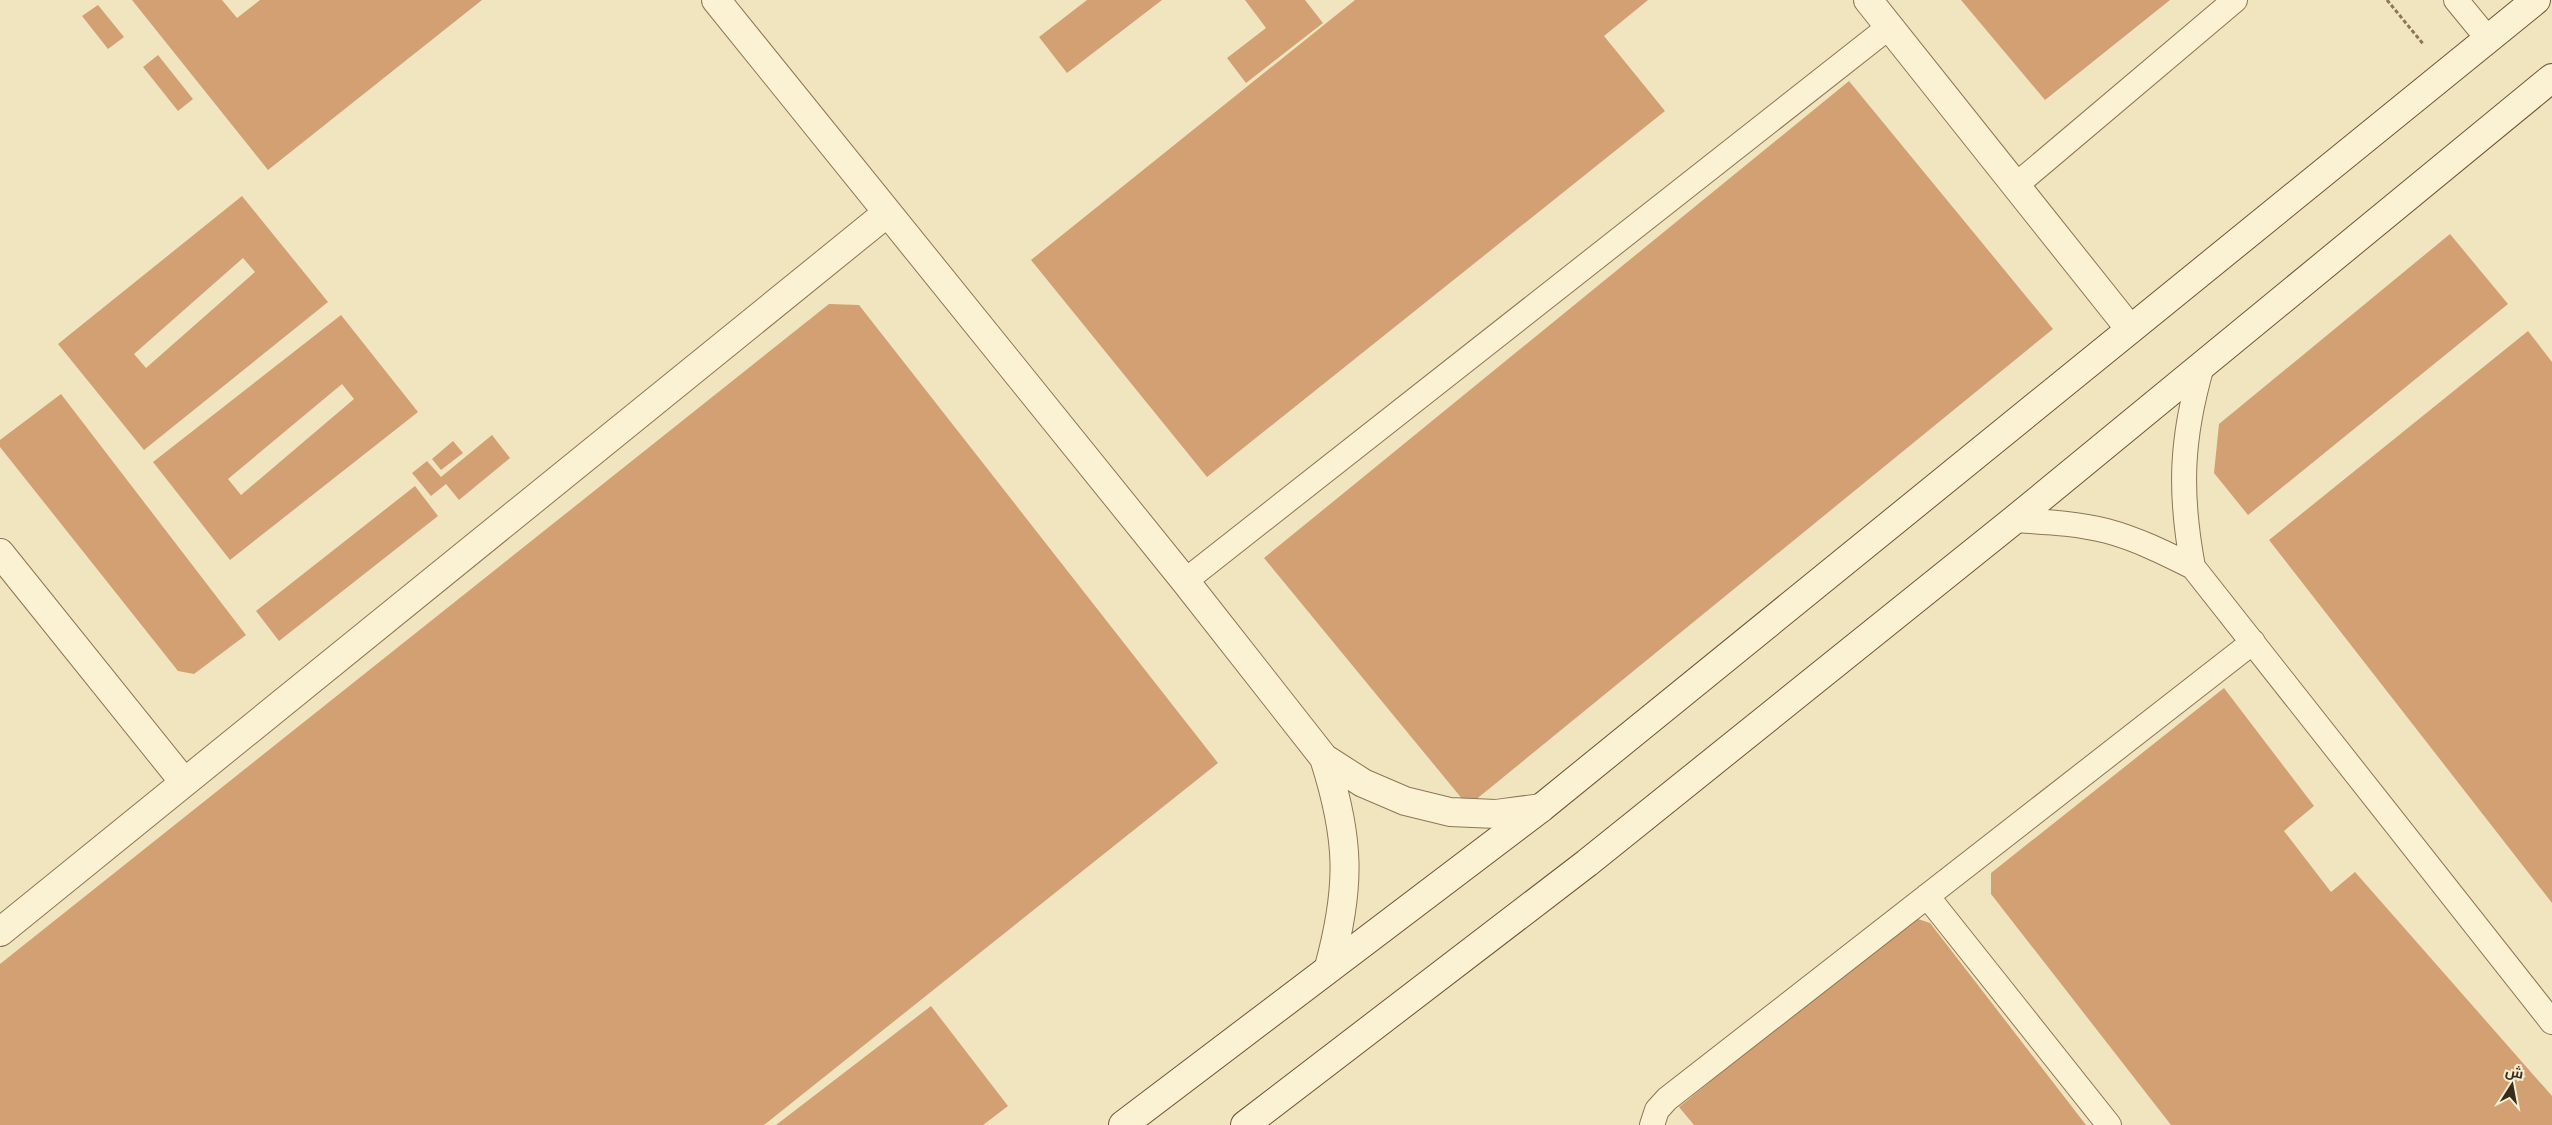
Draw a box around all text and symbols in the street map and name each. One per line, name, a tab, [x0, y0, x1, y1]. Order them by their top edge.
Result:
north arrow	[2487, 1060, 2537, 1110]
text: ش	[2504, 1063, 2525, 1083]

